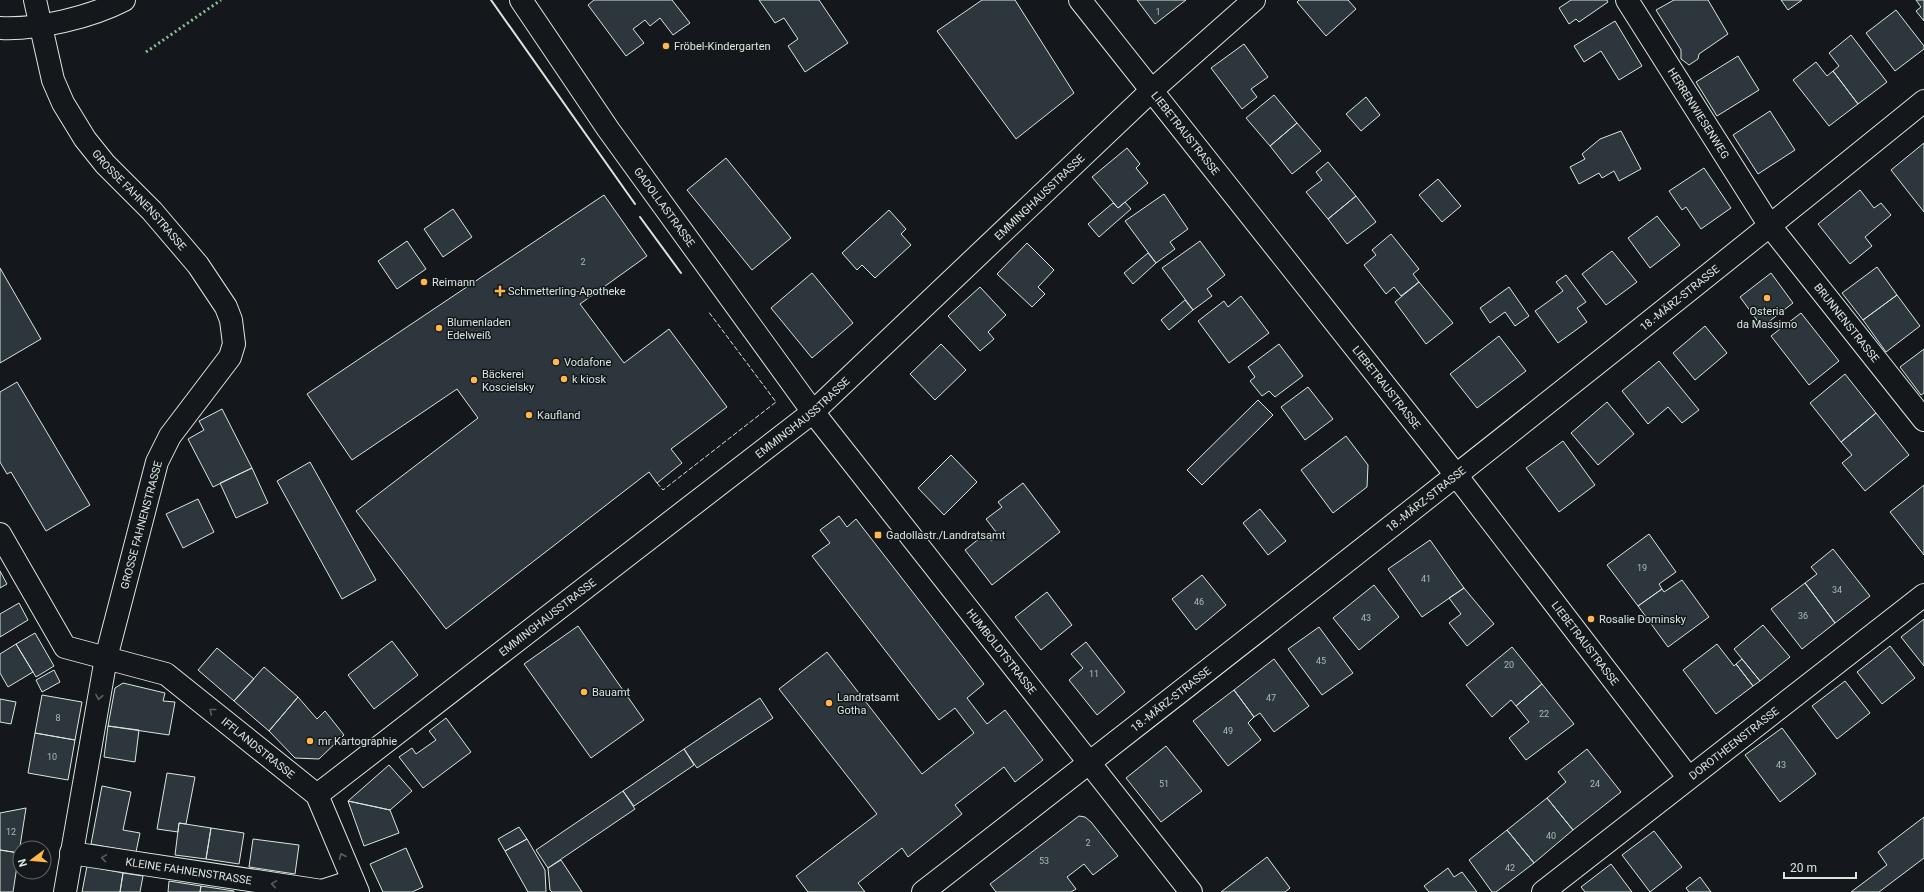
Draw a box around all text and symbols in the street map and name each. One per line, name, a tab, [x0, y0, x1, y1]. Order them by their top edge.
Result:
house number: 1	[1155, 7, 1161, 17]
place label: Fröbel-Kindergarten	[674, 40, 771, 53]
marker: Fröbel-Kindergarten	[661, 41, 671, 51]
street label: HERRENWIESENWEG	[1665, 66, 1732, 161]
street label: LIEBETRAUSTRASSE	[1148, 89, 1222, 178]
street label: GROSSE FAHNENSTRASSE	[89, 147, 189, 253]
street label: EMMINGHAUSSTRASSE	[992, 152, 1087, 243]
street label: GADOLLASTRASSE	[631, 165, 697, 250]
house number: 2	[580, 257, 586, 267]
street label: 18.-MÄRZ-STRASSE	[1637, 263, 1722, 334]
place label: Reimann	[432, 276, 475, 289]
marker: Reimann	[419, 277, 429, 287]
street label: BRUNNENSTRASSE	[1811, 281, 1882, 365]
place label: Schmetterling-Apotheke	[508, 285, 626, 298]
marker: Schmetterling-Apotheke	[495, 286, 505, 296]
marker: Osteria da Massimo	[1762, 293, 1772, 303]
place label: Osteria da Massimo	[1737, 305, 1797, 331]
place label: Blumenladen Edelweiß	[447, 316, 511, 342]
marker: Blumenladen Edelweiß	[434, 323, 444, 333]
street label: LIEBETRAUSTRASSE	[1349, 343, 1423, 432]
place label: Vodafone	[564, 356, 611, 369]
marker: Vodafone	[551, 357, 561, 367]
place label: Bäckerei Koscielsky	[482, 368, 535, 394]
place label: k kiosk	[572, 373, 607, 386]
marker: k kiosk	[559, 374, 569, 384]
marker: Bäckerei Koscielsky	[469, 375, 479, 385]
street label: EMMINGHAUSSTRASSE	[753, 375, 852, 461]
place label: Kaufland	[537, 409, 580, 422]
marker: Kaufland	[524, 410, 534, 420]
street label: GROSSE FAHNENSTRASSE	[118, 460, 165, 591]
street label: 18.-MÄRZ-STRASSE	[1383, 464, 1469, 535]
place label: Gadollastr./Landratsamt	[886, 529, 1006, 542]
marker: Gadollastr./Landratsamt	[873, 530, 883, 540]
house number: 19	[1637, 563, 1647, 573]
house number: 41	[1421, 574, 1431, 584]
street label: EMMINGHAUSSTRASSE	[497, 576, 599, 659]
house number: 34	[1832, 585, 1842, 595]
house number: 46	[1194, 597, 1204, 607]
street label: LIEBETRAUSTRASSE	[1549, 599, 1621, 688]
street label: HUMBOLDTSTRASSE	[964, 607, 1039, 697]
house number: 36	[1798, 611, 1808, 621]
house number: 43	[1361, 613, 1371, 623]
place label: Rosalie Dominsky	[1599, 613, 1687, 626]
marker: Rosalie Dominsky	[1586, 614, 1596, 624]
house number: 45	[1316, 656, 1326, 666]
house number: 20	[1504, 660, 1514, 670]
street label: 18.-MÄRZ-STRASSE	[1128, 664, 1214, 735]
house number: 11	[1089, 669, 1099, 679]
place label: Bauamt	[592, 686, 631, 699]
marker: Bauamt	[579, 687, 589, 697]
place label: Landratsamt Gotha	[837, 691, 900, 717]
house number: 47	[1266, 693, 1276, 703]
one-way arrow	[95, 694, 104, 700]
marker: Landratsamt Gotha	[824, 698, 834, 708]
street label: DOROTHEENSTRASSE	[1687, 705, 1782, 783]
one-way arrow	[210, 709, 217, 716]
house number: 22	[1539, 709, 1549, 719]
house number: 8	[55, 713, 61, 723]
street label: IFFLANDSTRASSE	[219, 715, 297, 781]
house number: 49	[1223, 726, 1233, 736]
place label: mr Kartographie	[318, 735, 397, 748]
marker: mr Kartographie	[305, 736, 315, 746]
house number: 10	[47, 752, 57, 762]
house number: 43	[1776, 760, 1786, 770]
house number: 51	[1159, 779, 1169, 789]
house number: 24	[1590, 779, 1600, 789]
house number: 12	[6, 827, 16, 837]
house number: 40	[1546, 831, 1556, 841]
house number: 2	[1085, 838, 1091, 848]
north arrow	[12, 840, 52, 880]
one-way arrow	[339, 853, 347, 860]
one-way arrow	[101, 854, 107, 863]
scale bar	[1784, 854, 1856, 880]
street label: KLEINE FAHNENSTRASSE	[125, 855, 253, 887]
house number: 53	[1039, 856, 1049, 866]
text: N	[15, 857, 30, 868]
text: 20 m	[1790, 861, 1817, 875]
house number: 42	[1505, 863, 1515, 873]
one-way arrow	[271, 880, 277, 889]

